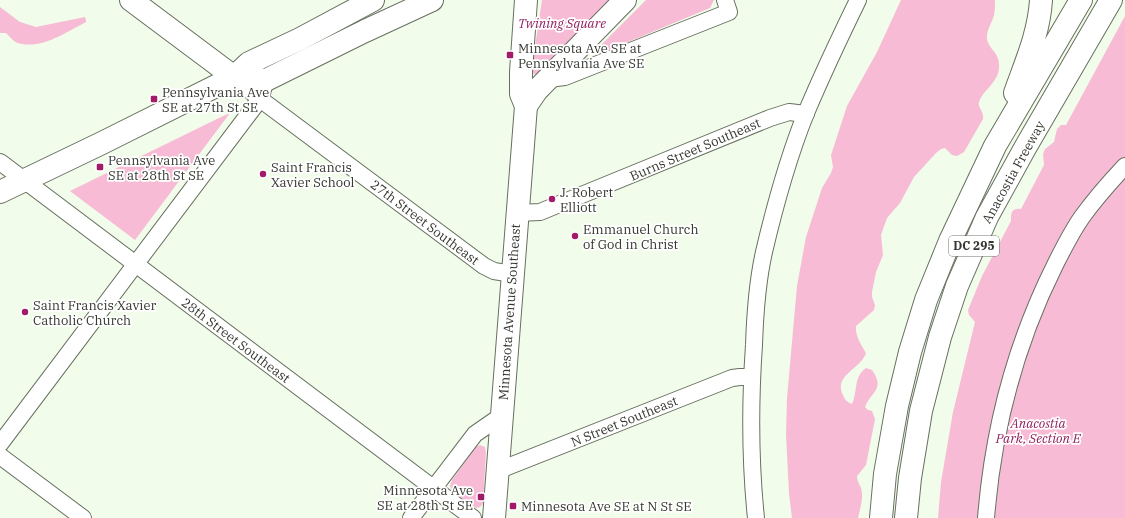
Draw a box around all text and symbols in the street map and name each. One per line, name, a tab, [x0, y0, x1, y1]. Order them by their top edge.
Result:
park label: Twining Square	[518, 15, 606, 32]
place label: Minnesota Ave SE at Pennsylvania Ave SE	[518, 40, 644, 72]
marker: Minnesota Ave SE at Pennsylvania Ave SE	[505, 50, 515, 60]
place label: Pennsylvania Ave SE at 27th St SE	[162, 84, 269, 116]
marker: Pennsylvania Ave SE at 27th St SE	[149, 94, 159, 104]
street label: Burns Street Southeast	[627, 114, 763, 185]
street label: Anacostia Freeway	[978, 118, 1049, 227]
place label: Pennsylvania Ave SE at 28th St SE	[108, 152, 215, 184]
place label: Saint Francis Xavier School	[271, 159, 355, 191]
marker: Pennsylvania Ave SE at 28th St SE	[95, 162, 105, 172]
marker: Saint Francis Xavier School	[258, 169, 268, 179]
street label: 27th Street Southeast	[367, 176, 483, 269]
place label: J. Robert Elliott	[560, 184, 613, 216]
marker: J. Robert Elliott	[547, 194, 557, 204]
place label: Emmanuel Church of God in Christ	[583, 221, 699, 253]
street label: Minnesota Avenue Southeast	[495, 223, 524, 401]
marker: Emmanuel Church of God in Christ	[570, 231, 580, 241]
road number: DC 295	[949, 236, 999, 256]
street label: 28th Street Southeast	[178, 294, 294, 387]
place label: Saint Francis Xavier Catholic Church	[33, 297, 156, 329]
marker: Saint Francis Xavier Catholic Church	[20, 307, 30, 317]
street label: N Street Southeast	[568, 392, 680, 451]
park label: Anacostia Park, Section E	[995, 415, 1082, 447]
place label: Minnesota Ave SE at 28th St SE	[377, 482, 473, 514]
marker: Minnesota Ave SE at 28th St SE	[476, 492, 486, 502]
place label: Minnesota Ave SE at N St SE	[521, 498, 692, 515]
marker: Minnesota Ave SE at N St SE	[508, 501, 518, 511]

